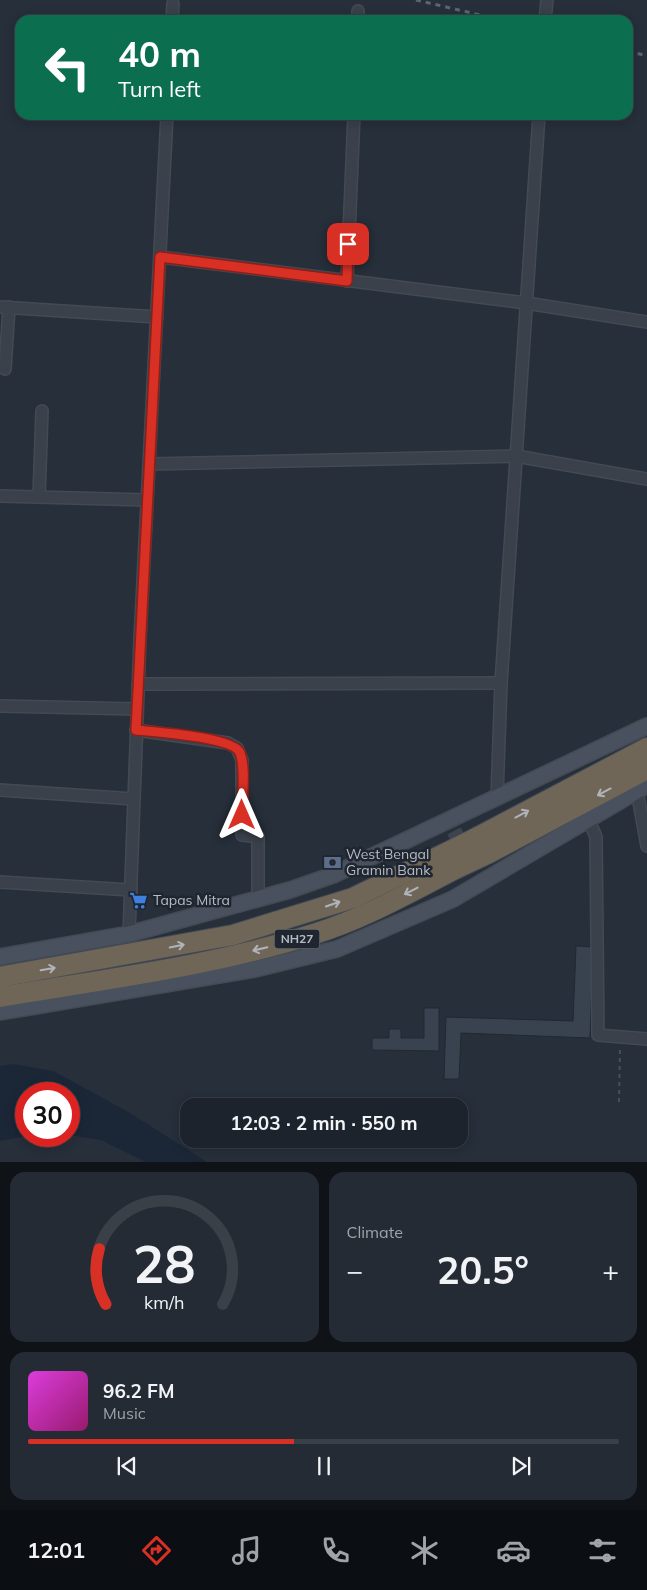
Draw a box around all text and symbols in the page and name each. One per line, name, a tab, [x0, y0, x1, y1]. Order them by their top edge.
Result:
text: 40 m	[118, 32, 201, 76]
icon: left	[35, 35, 100, 100]
text: Turn left	[118, 75, 201, 103]
pin	[327, 223, 369, 265]
icon: arrive	[334, 230, 362, 258]
position arrow	[215, 788, 267, 840]
one-way arrow	[597, 788, 612, 797]
one-way arrow	[514, 809, 529, 819]
place label: West Bengal Gramin Bank	[346, 845, 431, 879]
bank icon: West Bengal Gramin Bank	[322, 852, 342, 872]
one-way arrow	[404, 886, 419, 896]
supermarket icon: Tapas Mitra	[129, 890, 149, 910]
place label: Tapas Mitra	[153, 891, 230, 909]
one-way arrow	[325, 899, 341, 908]
road number: NH27	[274, 930, 320, 949]
one-way arrow	[168, 941, 184, 951]
one-way arrow	[252, 945, 268, 954]
one-way arrow	[40, 964, 56, 974]
speed limit sign: 30	[15, 1082, 80, 1147]
text: 12:03 · 2 min · 550 m	[230, 1111, 418, 1135]
text: Climate	[347, 1222, 403, 1242]
text: 28	[133, 1231, 195, 1296]
text: 20.5°	[437, 1246, 529, 1294]
text: −	[347, 1253, 363, 1288]
text: +	[602, 1253, 619, 1288]
text: km/h	[144, 1291, 184, 1313]
text: 96.2 FM	[103, 1379, 175, 1403]
text: Music	[103, 1403, 146, 1423]
icon: previous	[113, 1452, 141, 1480]
icon: pause	[310, 1452, 338, 1480]
icon: next	[507, 1452, 535, 1480]
icon: directions	[139, 1533, 174, 1568]
icon: music	[229, 1533, 264, 1568]
icon: phone	[318, 1533, 353, 1568]
icon: climate	[407, 1533, 442, 1568]
icon: car	[496, 1533, 531, 1568]
icon: filters	[585, 1533, 620, 1568]
text: 12:01	[27, 1536, 85, 1564]

